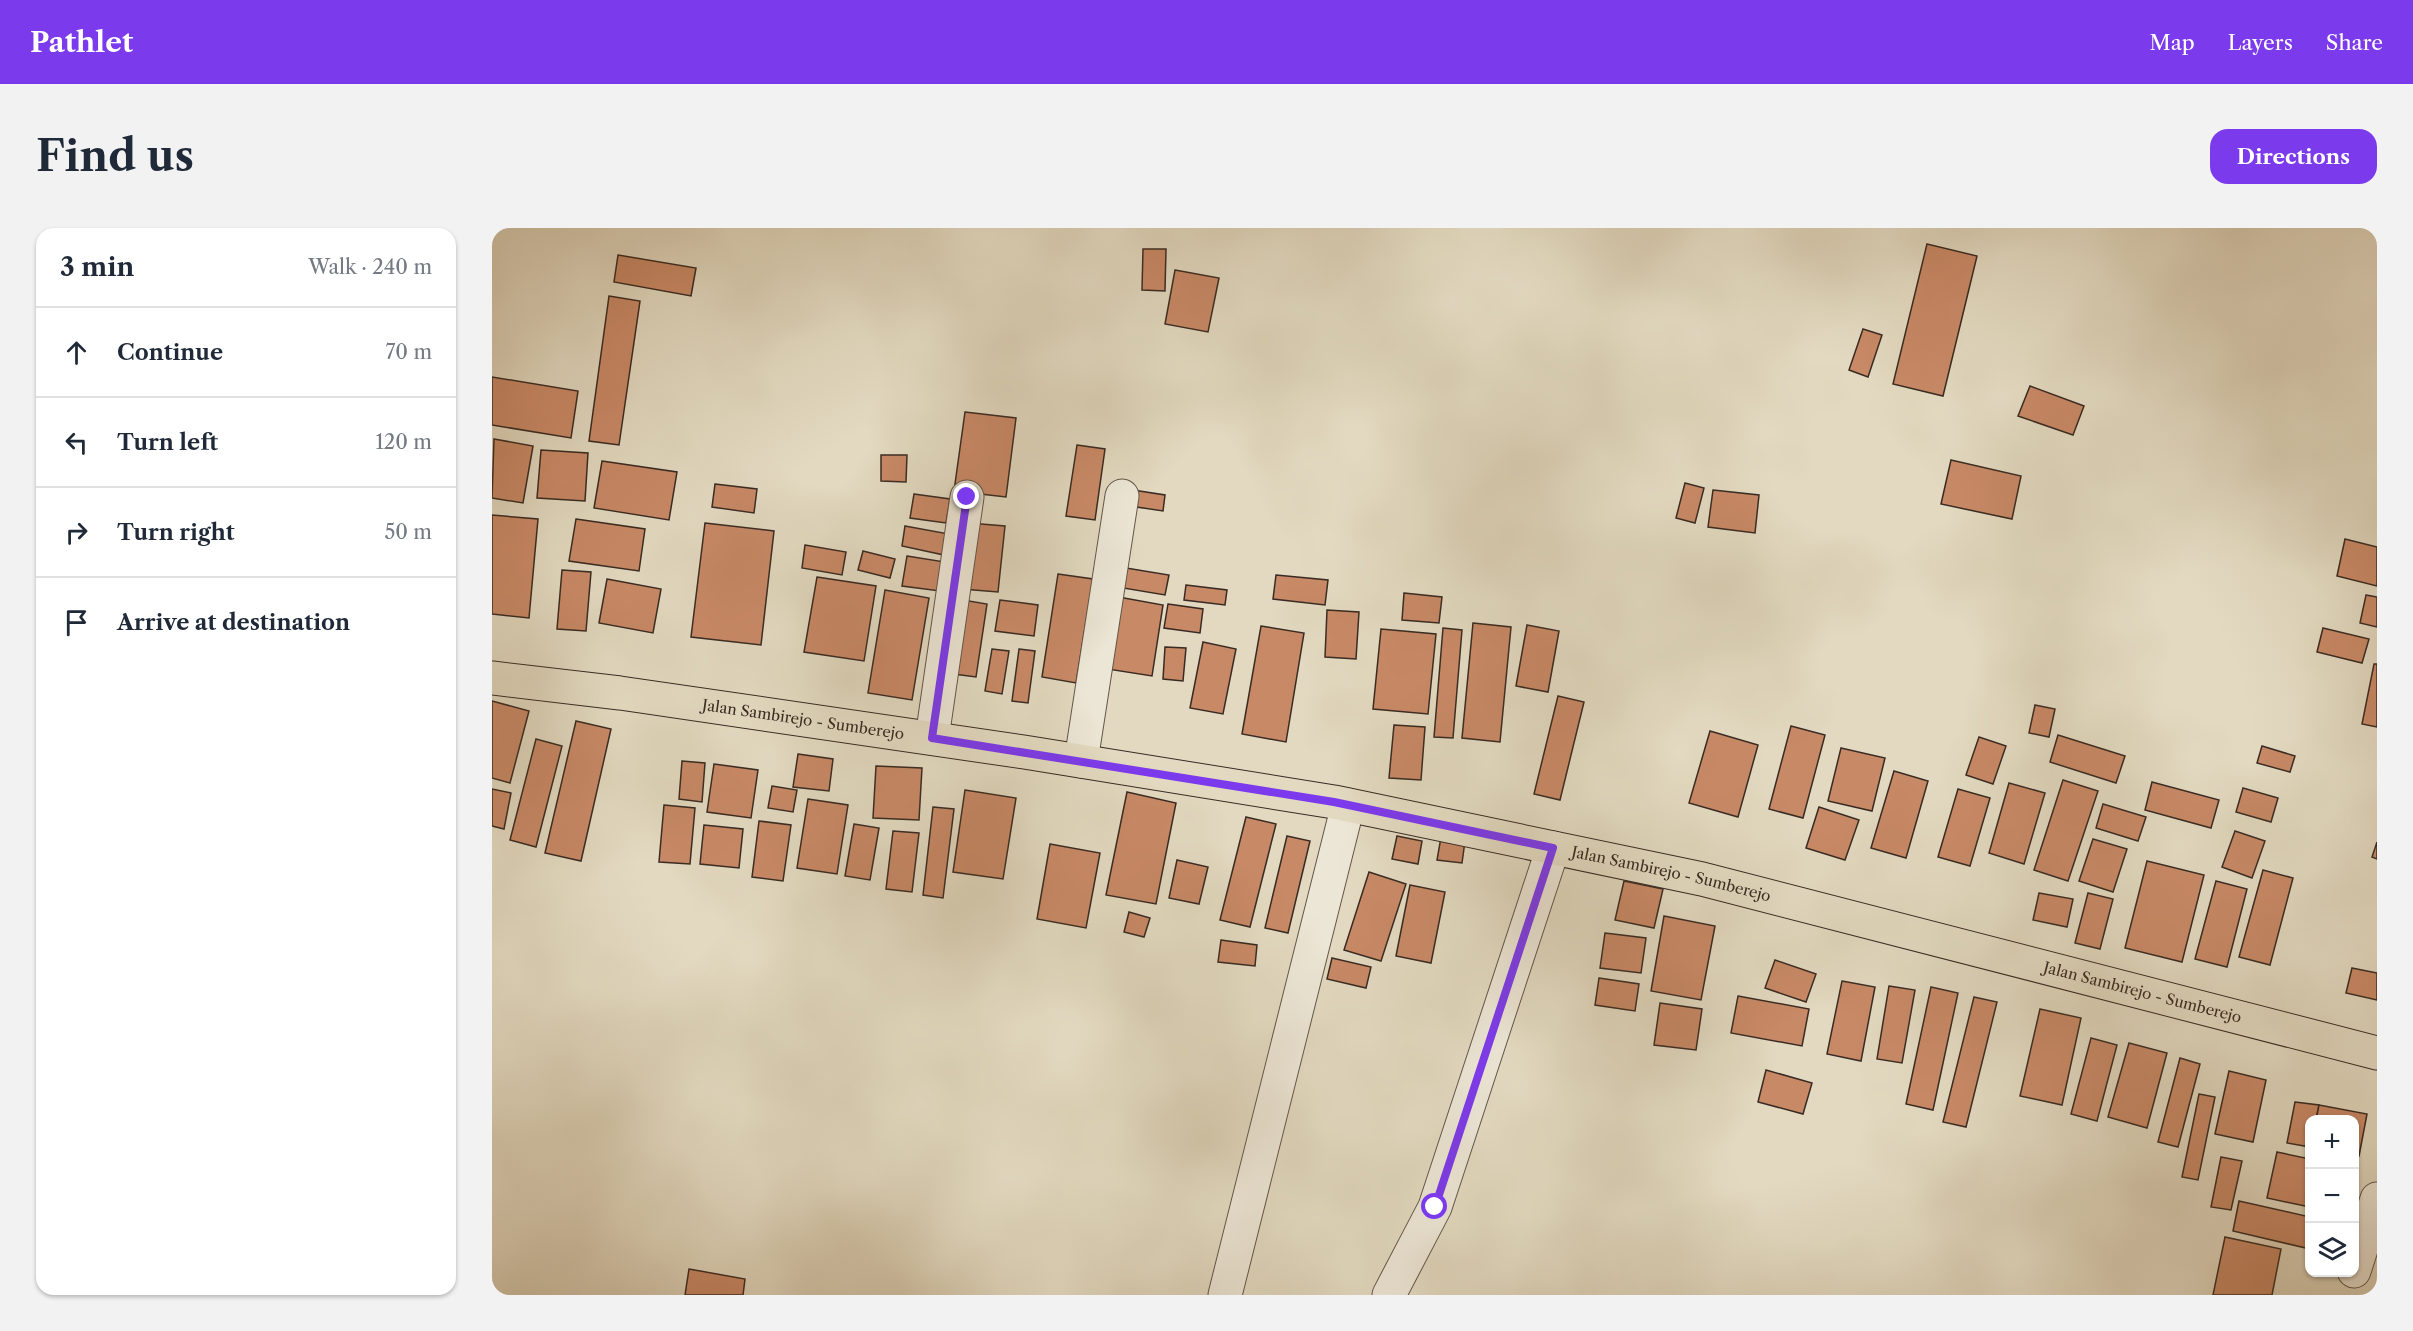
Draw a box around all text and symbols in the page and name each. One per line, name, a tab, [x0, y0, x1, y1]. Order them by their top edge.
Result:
text: Pathlet	[30, 25, 133, 59]
text: Map	[2150, 30, 2195, 55]
text: Layers	[2228, 30, 2293, 55]
text: Share	[2326, 30, 2383, 55]
button: Directions	[2210, 129, 2377, 184]
text: Find us	[36, 130, 194, 182]
text: 3 min	[60, 251, 134, 283]
text: Walk · 240 m	[308, 255, 432, 279]
icon: ahead	[60, 336, 93, 369]
text: Continue	[117, 339, 223, 366]
text: 70 m	[386, 340, 432, 364]
icon: left	[60, 426, 93, 459]
text: Turn left	[117, 429, 218, 456]
text: 120 m	[375, 430, 432, 454]
route end	[953, 483, 979, 509]
icon: right	[60, 516, 93, 549]
text: Turn right	[117, 519, 235, 546]
text: 50 m	[385, 520, 432, 544]
icon: arrive	[60, 606, 93, 639]
text: Arrive at destination	[117, 609, 350, 636]
street label: Jalan Sambirejo - Sumberejo	[699, 695, 905, 743]
street label: Jalan Sambirejo - Sumberejo	[1568, 842, 1773, 905]
street label: Jalan Sambirejo - Sumberejo	[2040, 957, 2244, 1027]
map controls	[2305, 1115, 2359, 1277]
button: +	[2305, 1115, 2359, 1169]
button: −	[2305, 1169, 2359, 1223]
route start	[1421, 1193, 1447, 1219]
button: layers	[2305, 1223, 2359, 1277]

